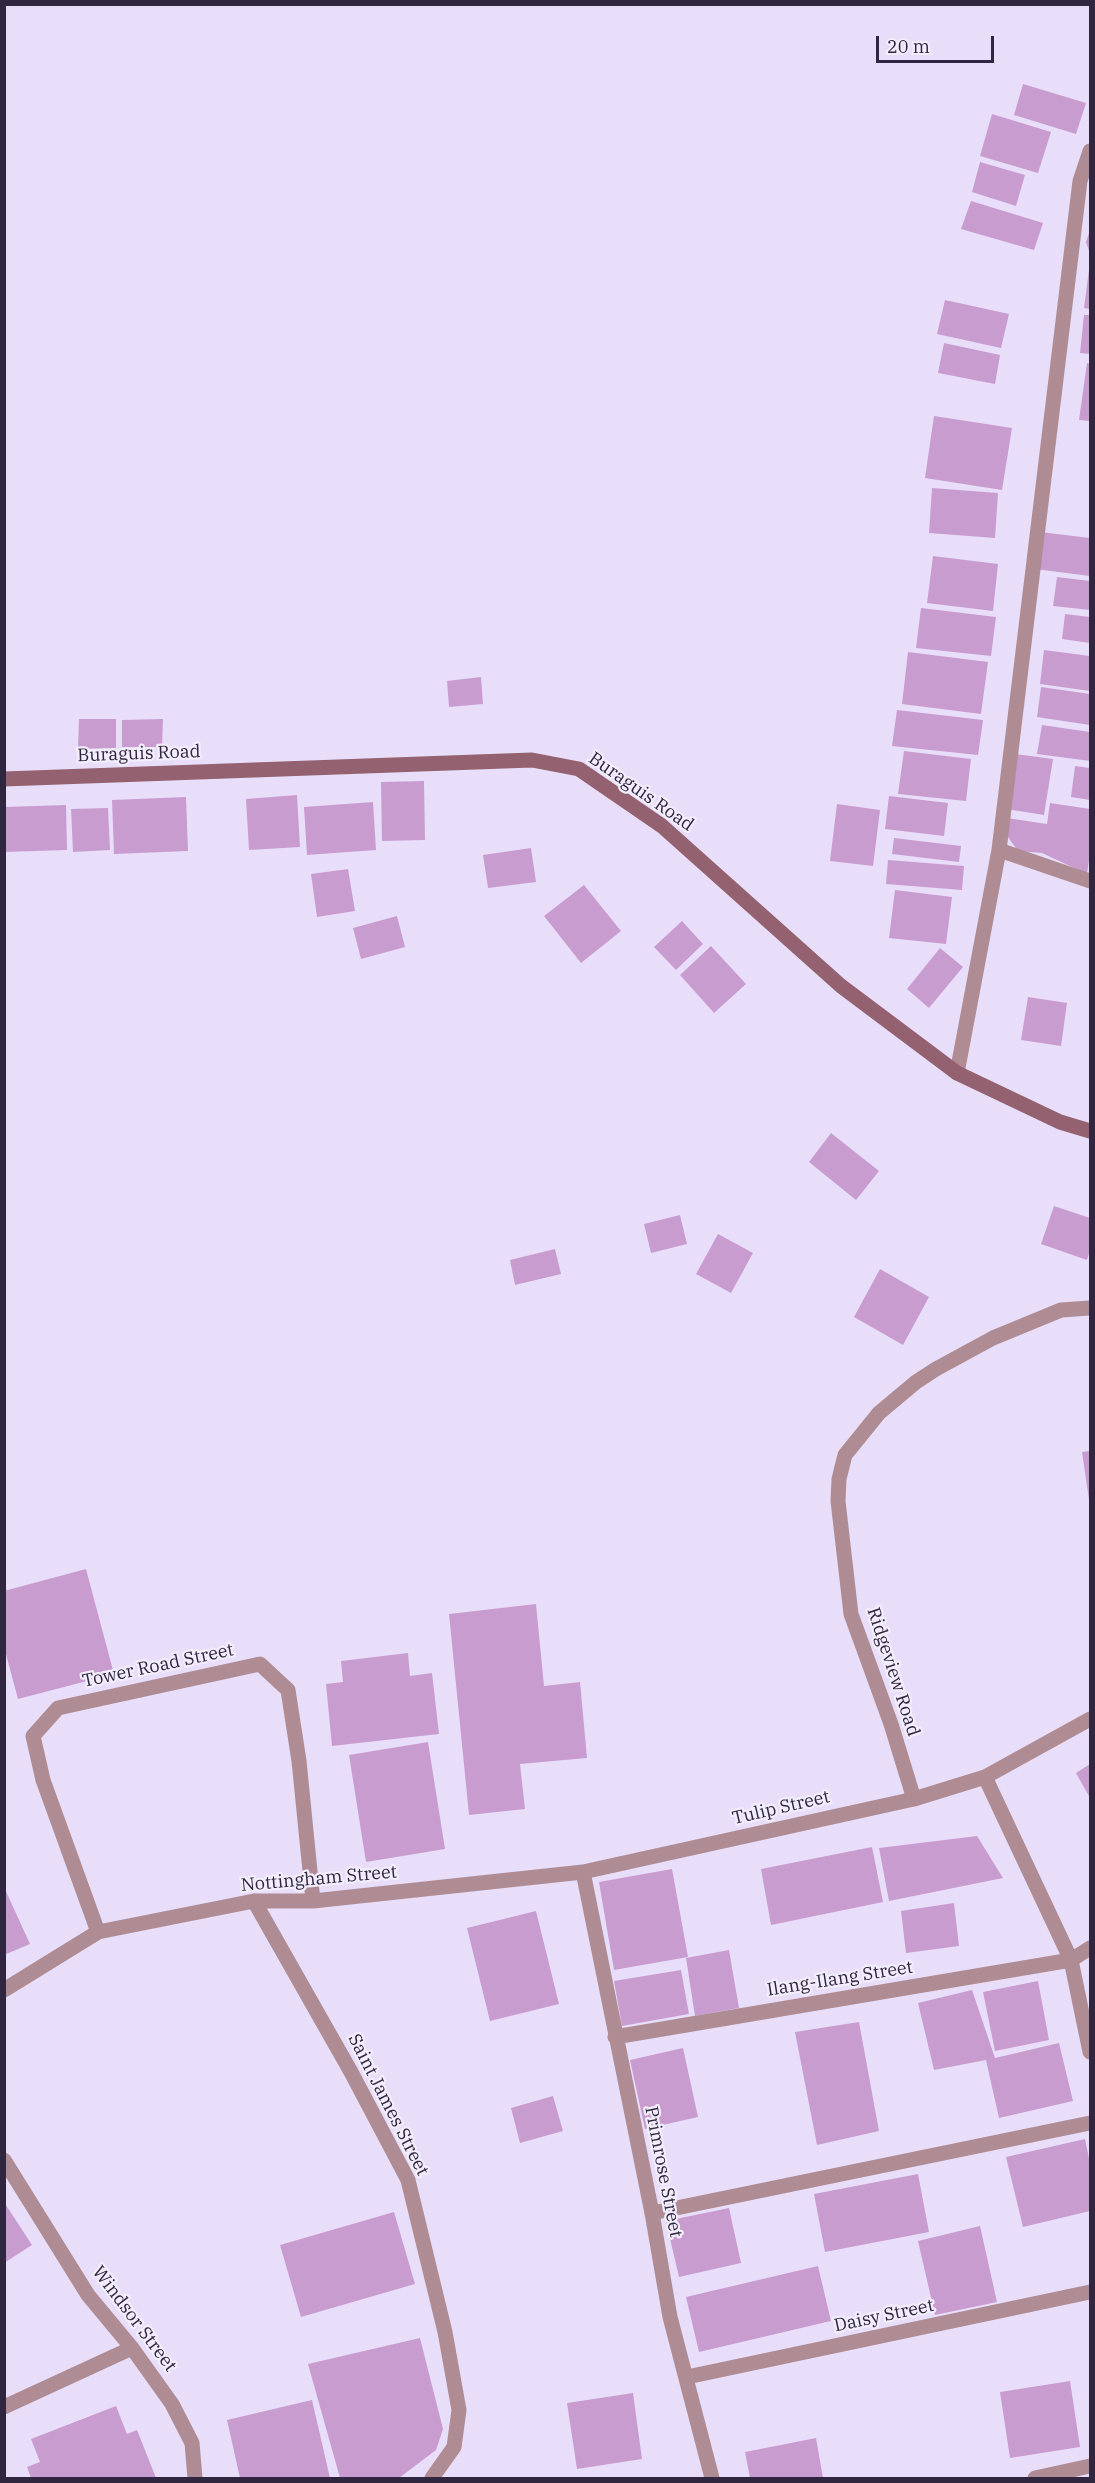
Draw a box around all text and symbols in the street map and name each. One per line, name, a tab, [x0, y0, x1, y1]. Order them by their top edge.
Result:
scale bar	[879, 24, 998, 62]
text: 20 m	[887, 35, 930, 58]
street label: Buraguis Road	[77, 741, 201, 767]
street label: Buraguis Road	[584, 748, 698, 836]
street label: Ridgeview Road	[862, 1605, 924, 1739]
street label: Tower Road Street	[80, 1639, 236, 1693]
street label: Tulip Street	[730, 1786, 832, 1830]
street label: Nottingham Street	[240, 1861, 398, 1897]
street label: Ilang-Ilang Street	[766, 1957, 914, 2001]
street label: Saint James Street	[343, 2030, 433, 2180]
street label: Primrose Street	[640, 2105, 686, 2239]
street label: Windsor Street	[87, 2262, 181, 2376]
street label: Daisy Street	[832, 2295, 936, 2337]

